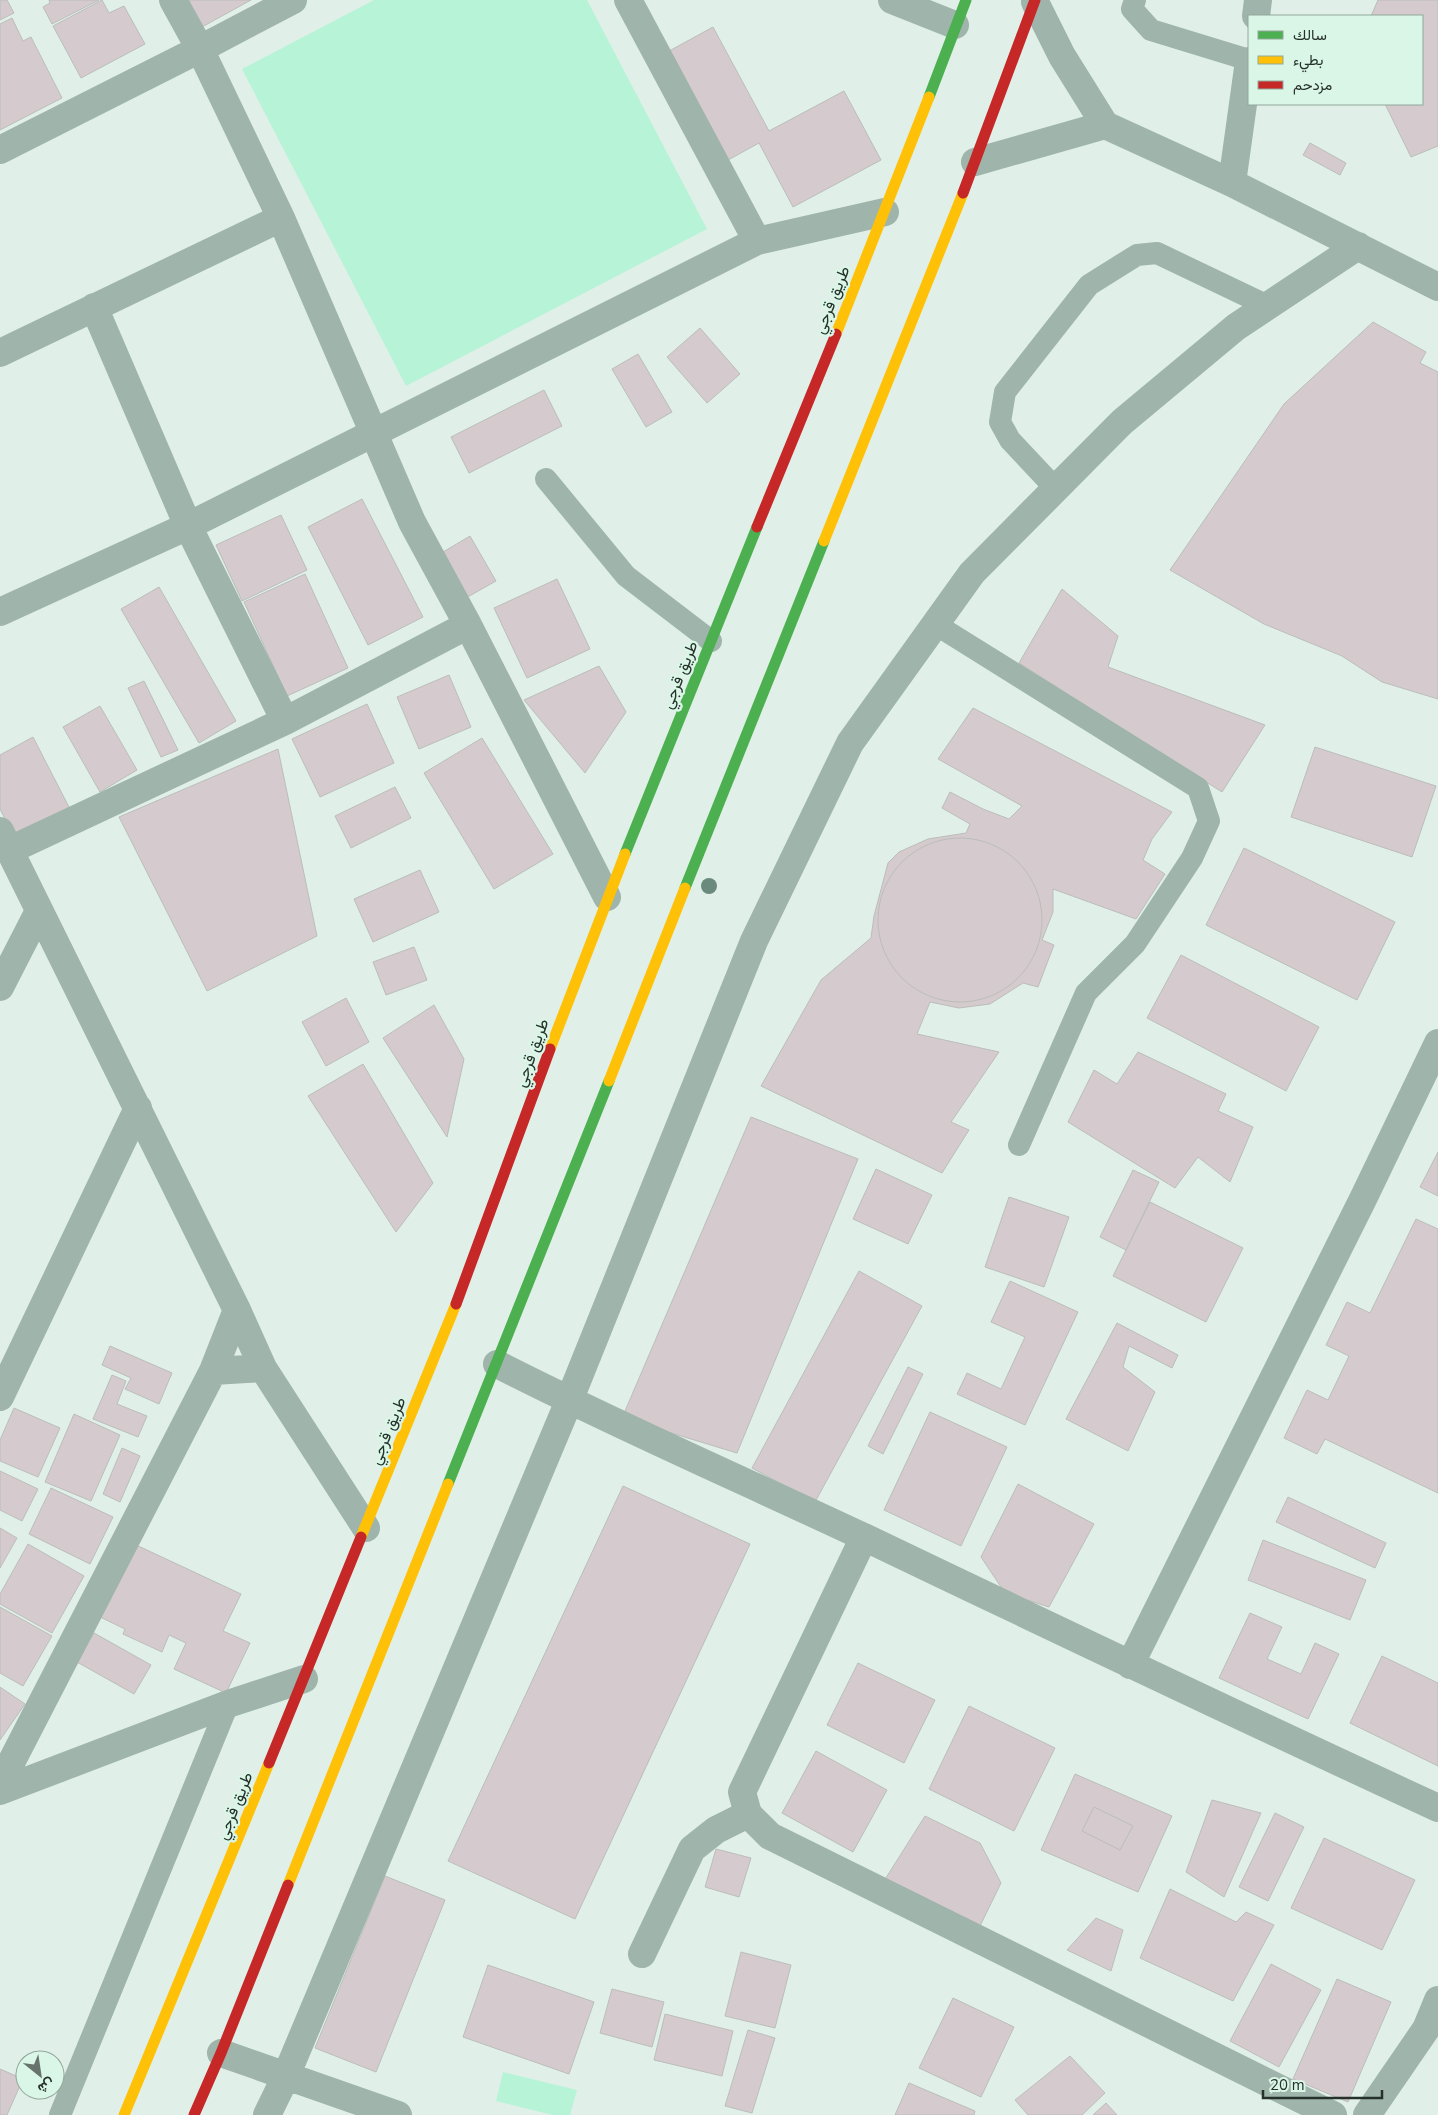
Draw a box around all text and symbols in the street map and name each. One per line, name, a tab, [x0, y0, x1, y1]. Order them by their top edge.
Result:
legend	[1248, 15, 1423, 105]
text: سالك	[1293, 25, 1327, 45]
text: بطيء	[1293, 50, 1323, 73]
text: مزدحم	[1293, 75, 1332, 95]
street label: طريق قرجي	[808, 263, 857, 338]
street label: طريق قرجي	[656, 638, 705, 713]
street label: طريق قرجي	[509, 1016, 556, 1091]
street label: طريق قرجي	[364, 1394, 413, 1469]
street label: طريق قرجي	[211, 1769, 260, 1844]
north arrow	[15, 2050, 65, 2100]
scale bar	[1263, 2068, 1382, 2100]
text: ش	[34, 2073, 58, 2098]
text: 20 m	[1270, 2075, 1305, 2095]

